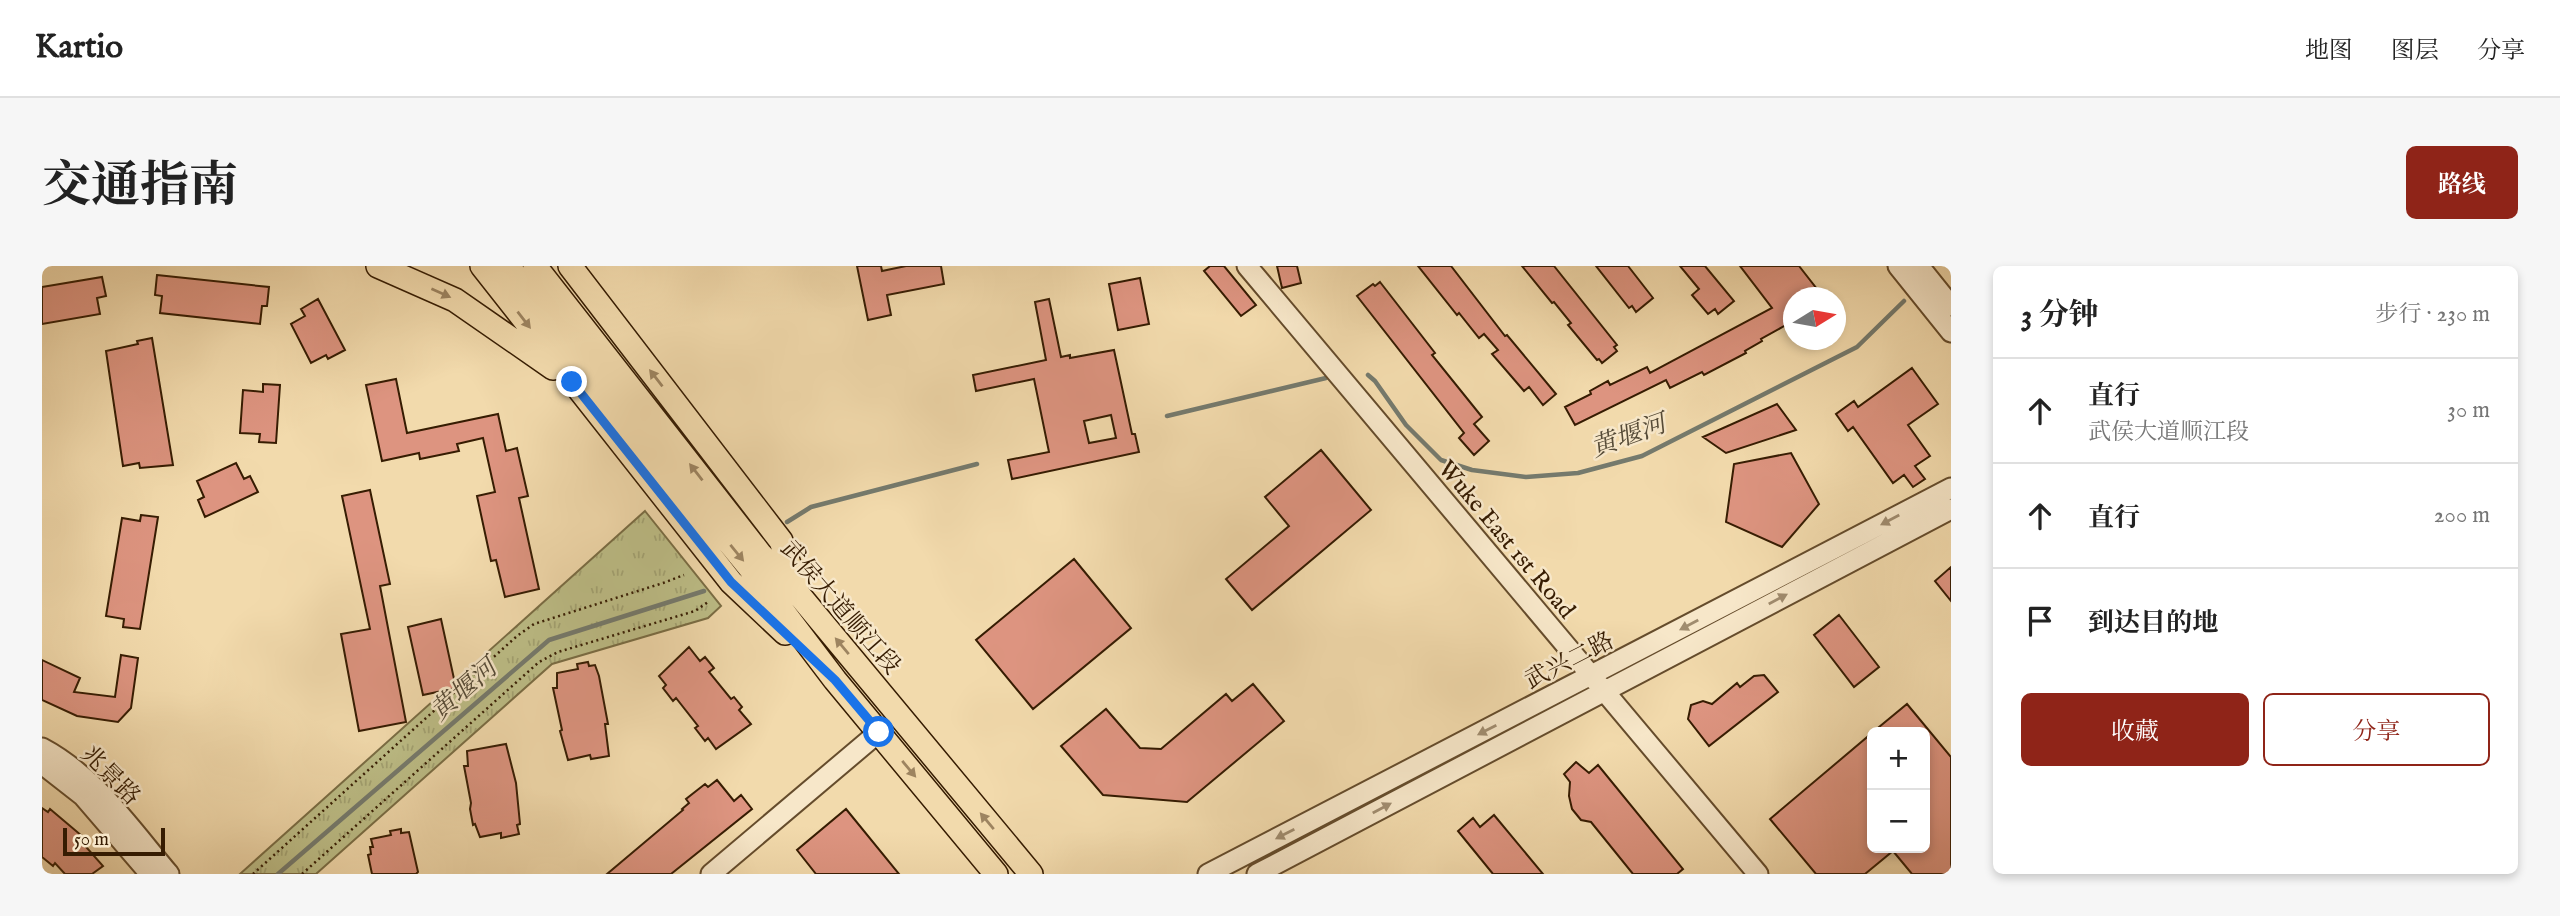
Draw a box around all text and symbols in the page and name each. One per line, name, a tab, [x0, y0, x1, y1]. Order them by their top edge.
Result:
text: Kartio	[35, 27, 123, 69]
text: 地图	[2305, 36, 2353, 67]
text: 图层	[2391, 36, 2439, 67]
text: 分享	[2477, 36, 2525, 67]
button: 路线	[2406, 146, 2518, 219]
text: 交通指南	[42, 157, 238, 219]
north arrow	[1783, 287, 1846, 350]
one-way arrow	[430, 288, 451, 299]
text: 3 分钟	[2021, 297, 2099, 335]
text: 步行 · 230 m	[2375, 300, 2490, 329]
one-way arrow	[517, 311, 531, 329]
route end	[556, 366, 587, 397]
one-way arrow	[649, 369, 663, 387]
text: 直行	[2088, 380, 2140, 413]
icon: ahead	[2021, 392, 2059, 430]
text: 30 m	[2447, 396, 2490, 425]
water label: 黄堰河	[1586, 406, 1675, 465]
text: 武侯大道顺江段	[2088, 418, 2249, 447]
street label: Wuke East 1st Road	[1430, 454, 1581, 626]
one-way arrow	[688, 464, 703, 482]
icon: ahead	[2021, 497, 2059, 535]
text: 200 m	[2434, 501, 2490, 530]
text: 直行	[2088, 502, 2140, 535]
one-way arrow	[1880, 513, 1900, 525]
street label: 武侯大道顺江段	[773, 534, 907, 682]
one-way arrow	[730, 543, 745, 561]
one-way arrow	[1769, 593, 1788, 605]
icon: arrive	[2021, 602, 2059, 640]
text: 到达目的地	[2088, 607, 2218, 640]
one-way arrow	[1679, 619, 1699, 631]
street label: 武兴二路	[1520, 626, 1619, 697]
one-way arrow	[835, 638, 850, 655]
water label: 黄堰河	[424, 649, 507, 728]
button: 收藏	[2021, 693, 2249, 766]
button: 分享	[2263, 693, 2490, 766]
route start	[863, 716, 894, 747]
one-way arrow	[1477, 724, 1497, 735]
map controls	[1867, 727, 1930, 853]
button: +	[1867, 727, 1930, 790]
street label: 兆景路	[74, 740, 146, 812]
one-way arrow	[902, 760, 917, 778]
button: −	[1867, 790, 1930, 853]
one-way arrow	[1372, 802, 1392, 813]
one-way arrow	[980, 813, 995, 830]
scale bar	[63, 825, 164, 857]
text: 50 m	[74, 828, 109, 852]
one-way arrow	[1275, 829, 1295, 840]

